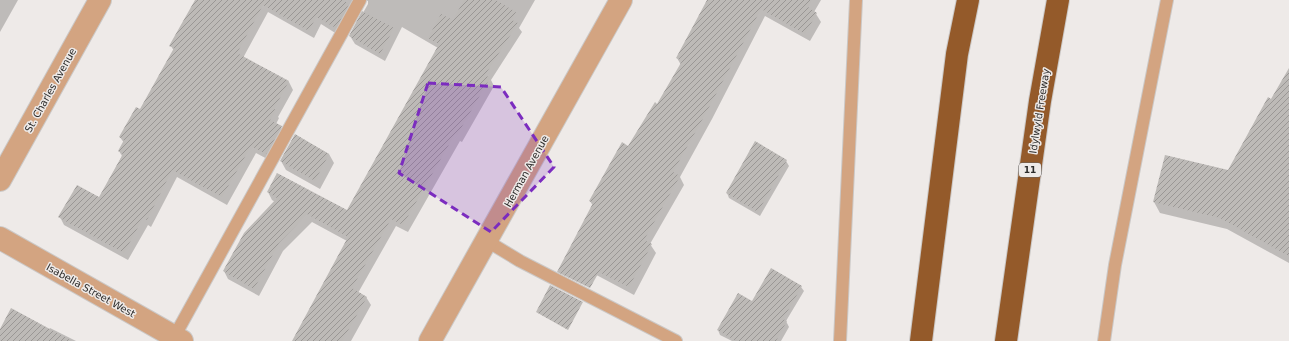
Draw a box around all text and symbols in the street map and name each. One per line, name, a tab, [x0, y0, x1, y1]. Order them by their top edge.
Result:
street label: St. Charles Avenue	[23, 46, 78, 134]
street label: Idylwyld Freeway	[1027, 68, 1052, 154]
street label: Herman Avenue	[502, 134, 551, 209]
road number: 11	[1019, 163, 1041, 177]
street label: Isabella Street West	[44, 261, 137, 319]

